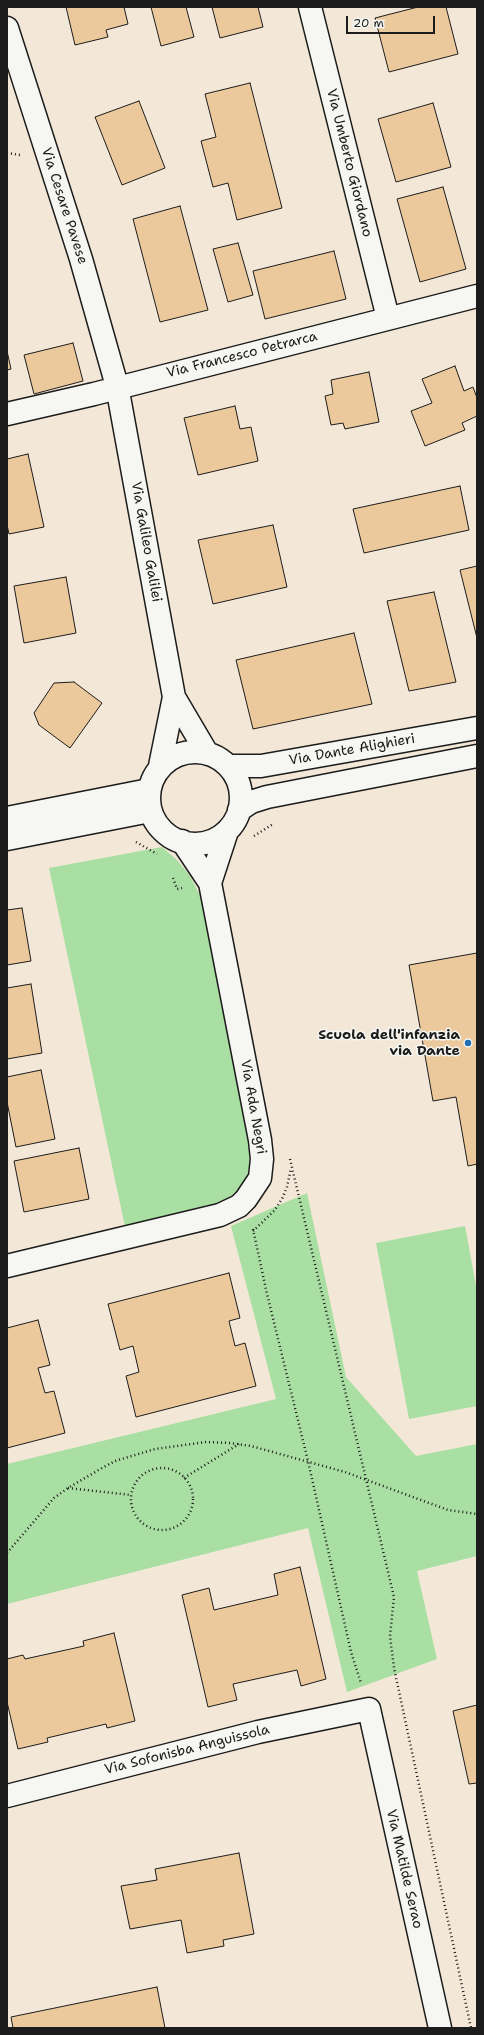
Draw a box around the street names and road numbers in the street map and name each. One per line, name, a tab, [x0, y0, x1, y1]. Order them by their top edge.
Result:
street label: Via Umberto Giordano	[322, 87, 376, 239]
street label: Via Cesare Pavese	[37, 146, 91, 266]
street label: Via Francesco Petrarca	[165, 328, 319, 382]
street label: Via Galileo Galilei	[127, 480, 165, 604]
street label: Via Dante Alighieri	[288, 731, 416, 769]
street label: Via Ada Negri	[236, 1058, 270, 1156]
street label: Via Sofonisba Anguissola	[103, 1721, 271, 1779]
street label: Via Matilde Serao	[382, 1808, 426, 1930]

